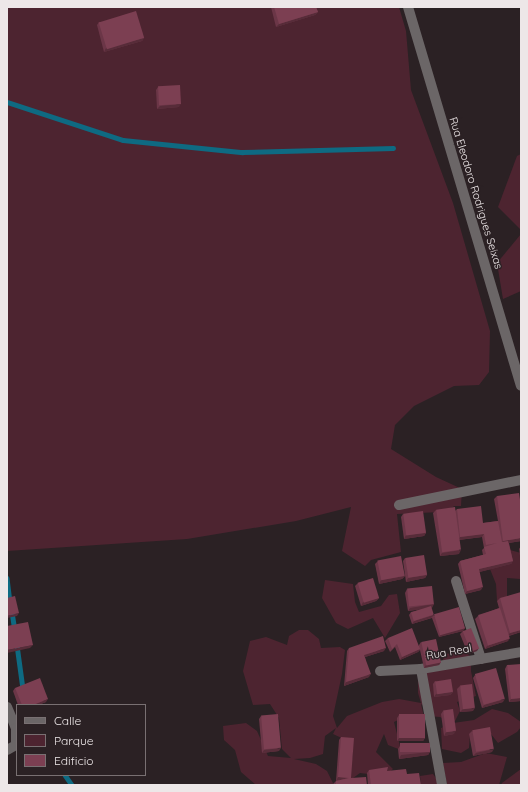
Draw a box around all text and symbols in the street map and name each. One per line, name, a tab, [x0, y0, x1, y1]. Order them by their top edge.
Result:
street label: Rua Eleodoro Rodrigues Seixas	[447, 115, 505, 271]
street label: Rua Real	[425, 642, 473, 662]
legend	[16, 704, 146, 776]
text: Calle	[54, 713, 81, 728]
text: Parque	[54, 733, 94, 748]
text: Edificio	[54, 753, 94, 768]

